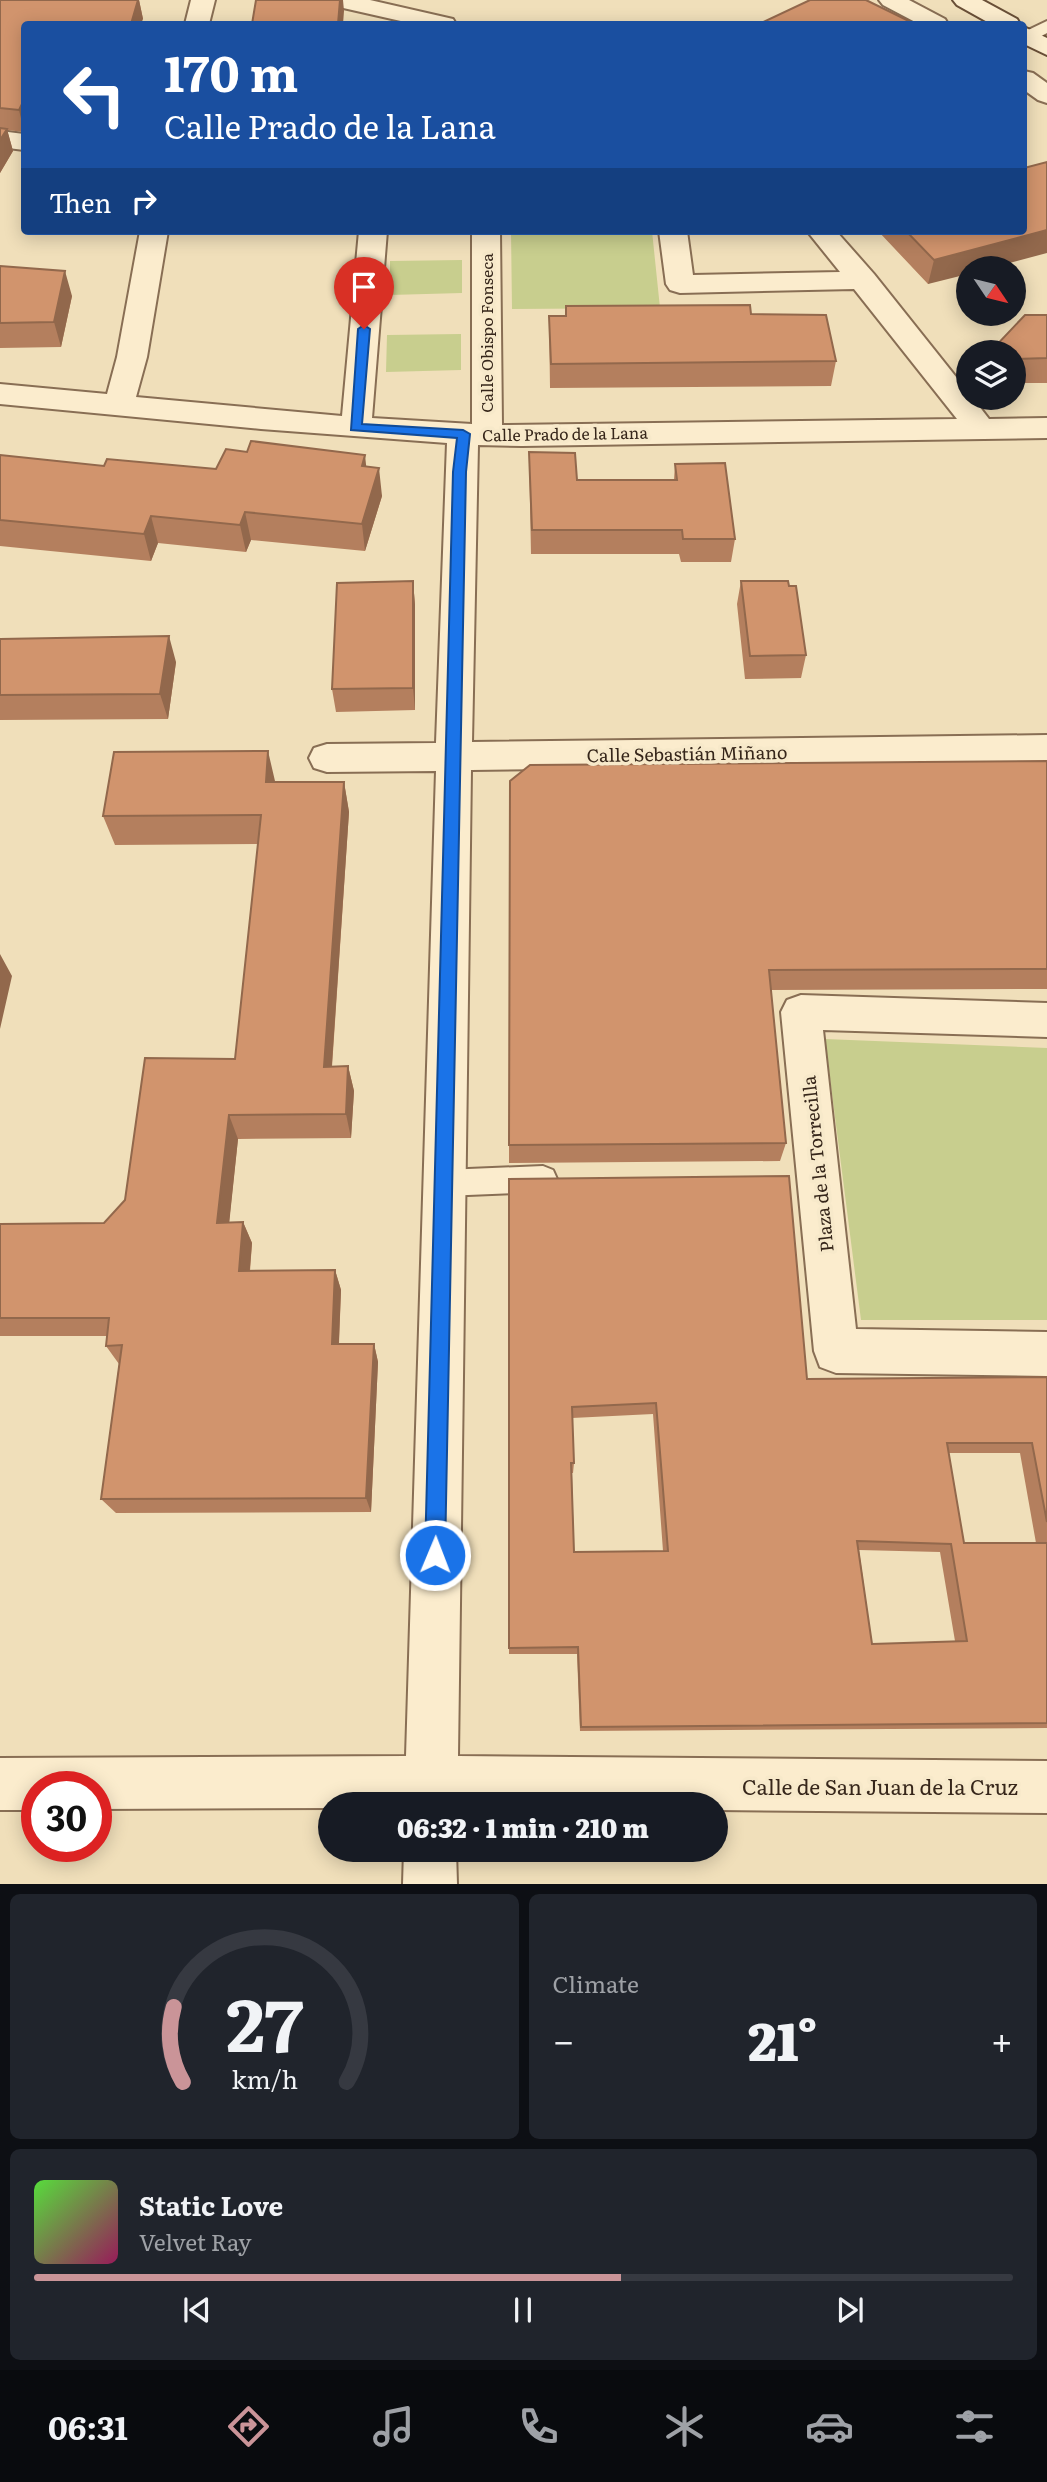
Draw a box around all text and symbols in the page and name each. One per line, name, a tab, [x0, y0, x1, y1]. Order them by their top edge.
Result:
text: 170 m	[164, 34, 298, 107]
icon: left	[49, 49, 140, 140]
text: Calle Prado de la Lana	[164, 101, 496, 149]
text: Then	[49, 182, 111, 221]
icon: right	[125, 182, 163, 220]
street label: Calle Obispo Fonseca	[474, 253, 498, 413]
north arrow	[956, 256, 1026, 326]
map controls	[956, 256, 1026, 410]
pin	[334, 257, 394, 329]
icon: arrive	[345, 268, 383, 306]
button: layers	[956, 340, 1026, 410]
street label: Calle Prado de la Lana	[482, 420, 648, 446]
street label: Calle Sebastián Miñano	[586, 738, 788, 768]
street label: Plaza de la Torrecilla	[794, 1074, 840, 1253]
position arrow	[398, 1518, 472, 1592]
street label: Calle de San Juan de la Cruz	[742, 1770, 1018, 1801]
speed limit sign: 30	[21, 1771, 112, 1862]
text: 06:32 · 1 min · 210 m	[397, 1807, 649, 1846]
text: Climate	[553, 1966, 639, 2000]
text: 27	[225, 1967, 304, 2075]
text: 21°	[748, 2000, 818, 2077]
text: −	[553, 2010, 575, 2067]
text: +	[991, 2010, 1013, 2067]
text: km/h	[231, 2060, 298, 2097]
text: Static Love	[139, 2185, 283, 2224]
text: Velvet Ray	[139, 2224, 251, 2258]
icon: previous	[178, 2291, 216, 2329]
icon: pause	[504, 2291, 542, 2329]
icon: next	[831, 2291, 869, 2329]
text: 06:31	[48, 2402, 128, 2450]
icon: directions	[224, 2402, 273, 2451]
icon: music	[369, 2402, 418, 2451]
icon: phone	[514, 2402, 563, 2451]
icon: climate	[660, 2402, 709, 2451]
icon: car	[805, 2402, 854, 2451]
icon: filters	[950, 2402, 999, 2451]

